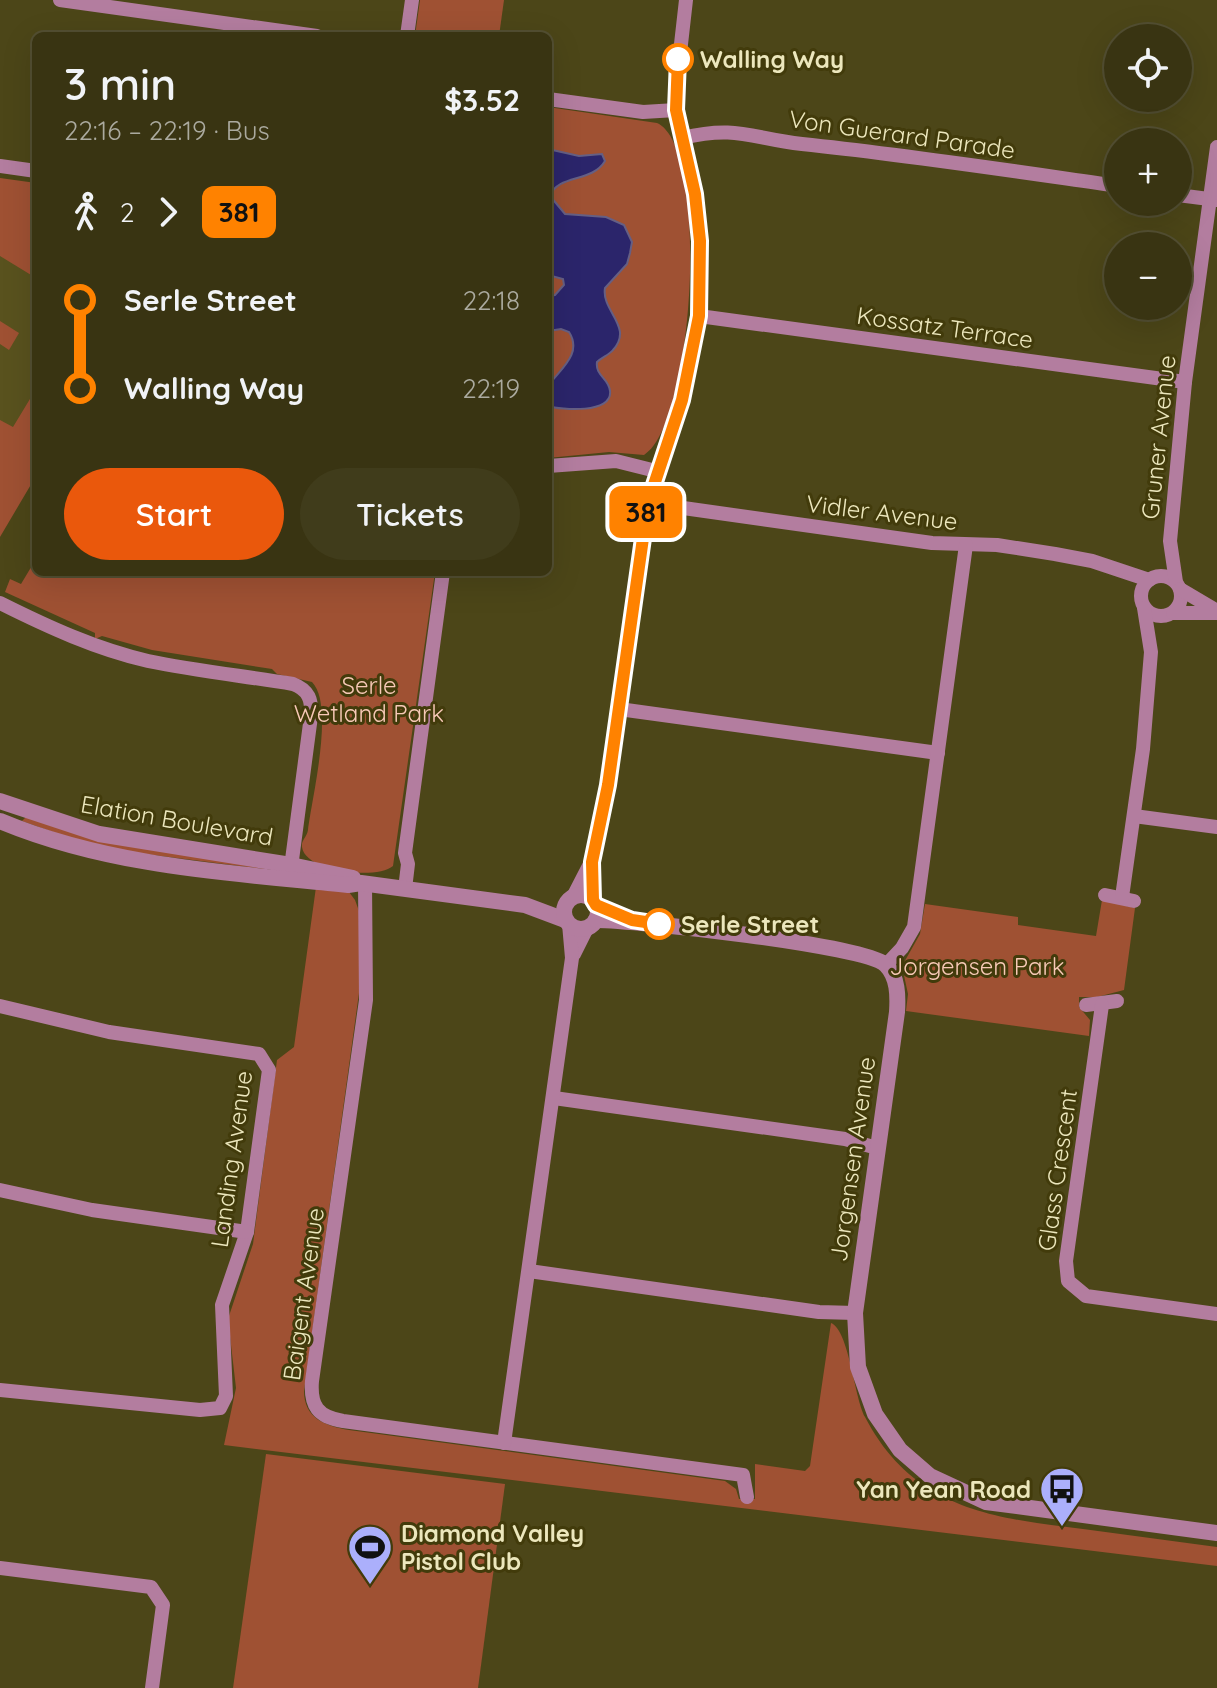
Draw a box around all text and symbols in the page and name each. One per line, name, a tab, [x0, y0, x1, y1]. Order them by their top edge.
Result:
map controls	[1104, 24, 1192, 320]
button: locate	[1104, 24, 1192, 112]
marker: Walling Way	[663, 44, 693, 74]
place label: Walling Way	[700, 44, 844, 74]
text: 3 min	[64, 56, 176, 111]
text: $3.52	[444, 81, 520, 119]
street label: Von Guerard Parade	[787, 103, 1017, 165]
text: 22:16 – 22:19 · Bus	[64, 114, 270, 147]
button: +	[1104, 128, 1192, 216]
icon: walk	[64, 190, 108, 234]
icon: forward	[146, 190, 190, 234]
text: 381	[218, 194, 260, 229]
text: 2	[120, 196, 134, 229]
button: −	[1104, 232, 1192, 320]
text: Serle Street	[124, 281, 297, 319]
text: 22:18	[463, 284, 520, 317]
street label: Kossatz Terrace	[855, 300, 1035, 354]
street label: Gruner Avenue	[1134, 353, 1182, 521]
text: Walling Way	[124, 369, 304, 407]
text: 22:19	[462, 372, 520, 405]
button: Start	[64, 468, 284, 560]
button: Tickets	[300, 468, 520, 560]
line badge: 381	[600, 486, 692, 538]
street label: Vidler Avenue	[805, 488, 959, 536]
text: 381	[625, 494, 667, 529]
park label: Serle Wetland Park	[294, 670, 444, 728]
street label: Elation Boulevard	[78, 788, 276, 852]
marker: Serle Street	[644, 909, 674, 939]
place label: Serle Street	[681, 909, 819, 939]
park label: Jorgensen Park	[889, 951, 1065, 981]
street label: Jorgensen Avenue	[823, 1055, 881, 1263]
street label: Landing Avenue	[204, 1069, 258, 1249]
street label: Glass Crescent	[1031, 1087, 1083, 1253]
street label: Baigent Avenue	[276, 1206, 330, 1382]
bus stop icon: Yan Yean Road	[1038, 1465, 1086, 1528]
place label: Yan Yean Road	[856, 1474, 1031, 1504]
place label: Diamond Valley Pistol Club	[401, 1518, 584, 1576]
sports icon: Diamond Valley Pistol Club	[346, 1523, 394, 1586]

